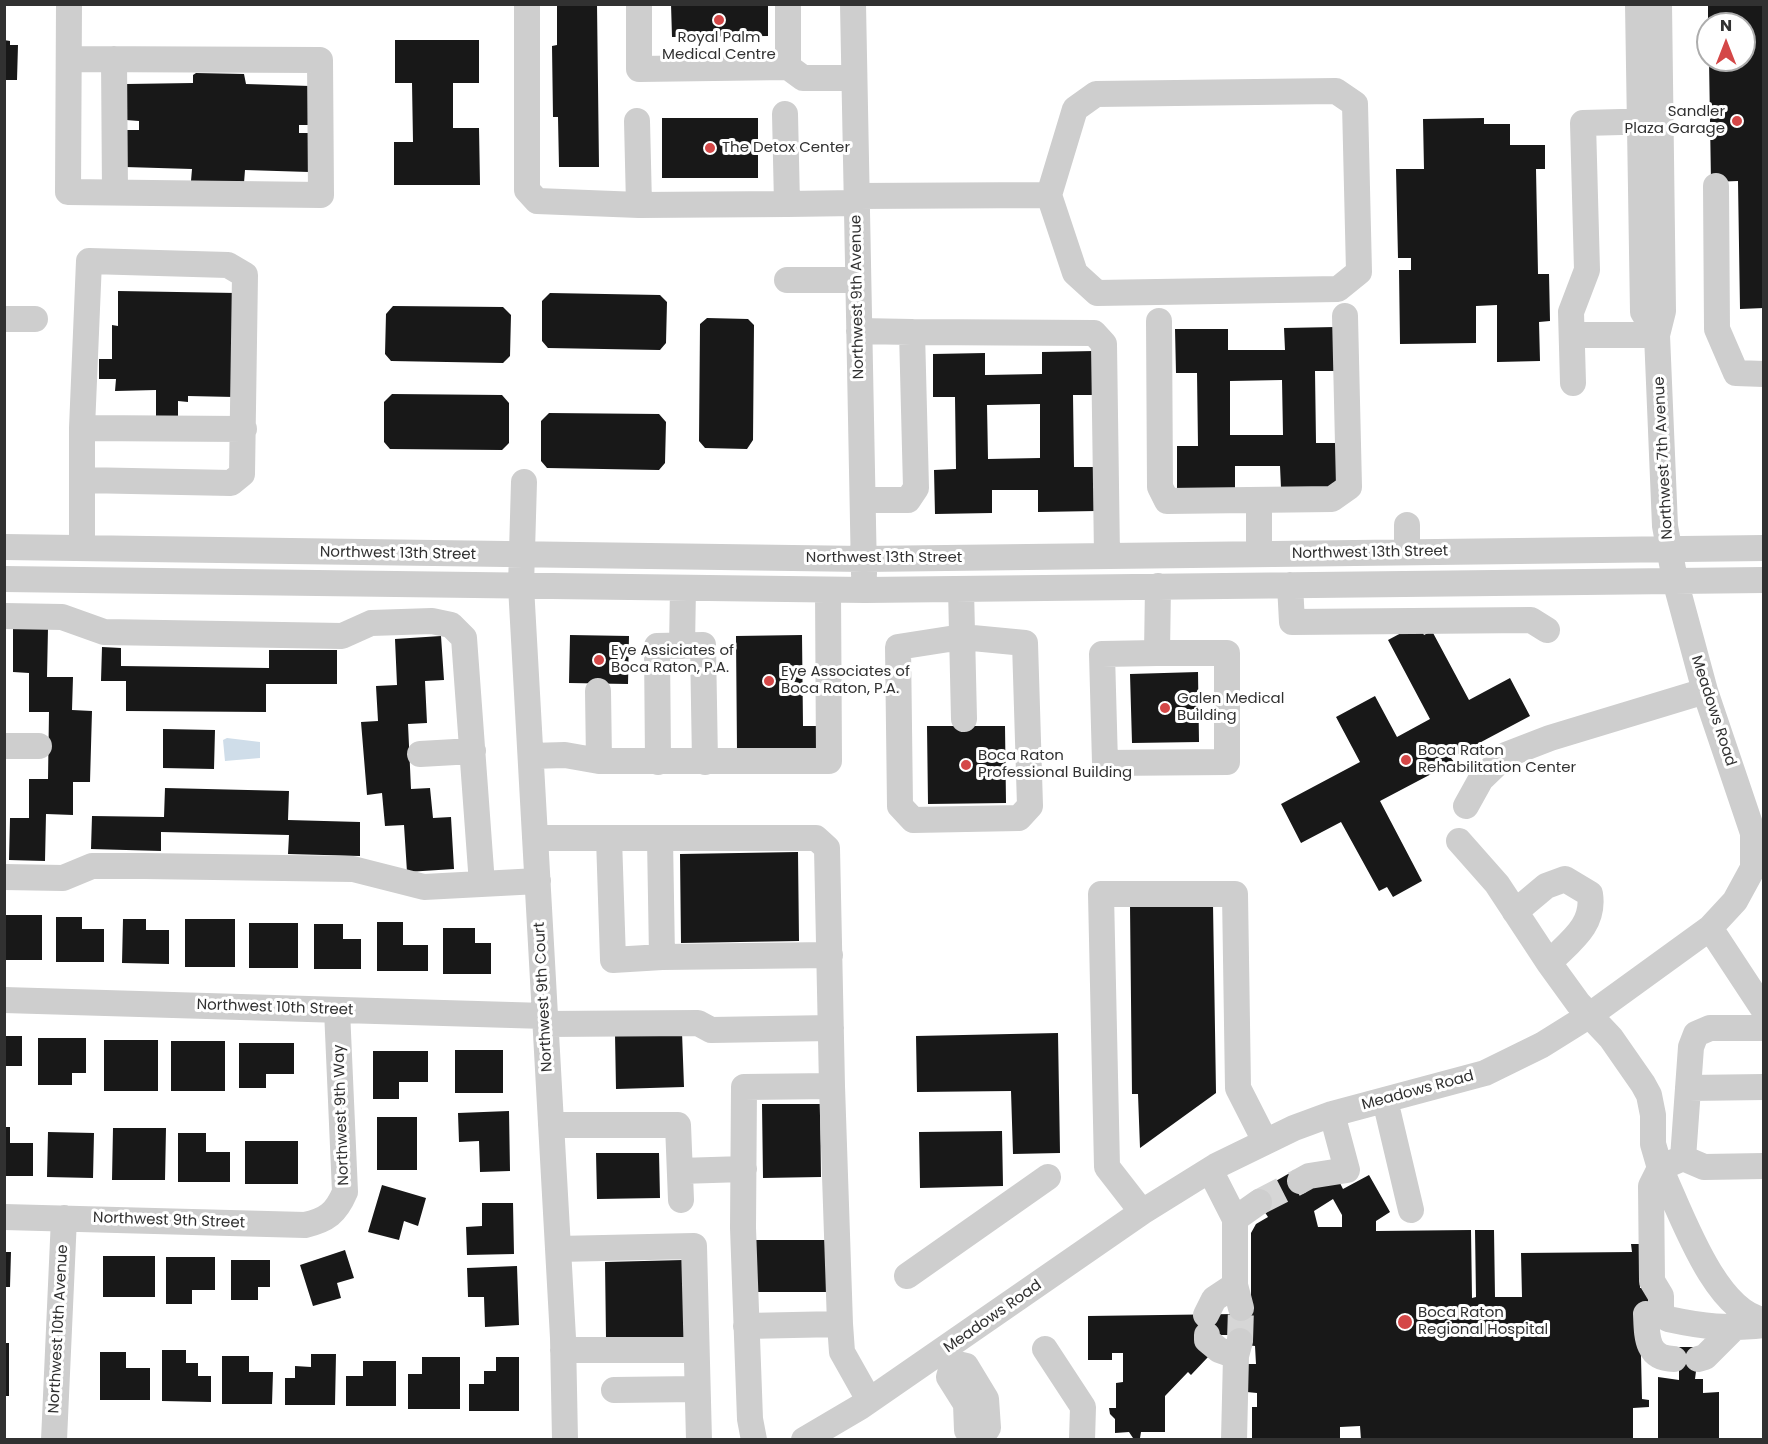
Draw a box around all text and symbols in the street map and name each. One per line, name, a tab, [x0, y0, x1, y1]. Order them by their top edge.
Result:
north arrow	[1696, 12, 1756, 72]
marker: Royal Palm Medical Centre	[712, 13, 726, 27]
text: N	[1720, 14, 1732, 37]
place label: Royal Palm Medical Centre	[662, 29, 776, 64]
place label: Sandler Plaza Garage	[1625, 103, 1725, 138]
marker: Sandler Plaza Garage	[1730, 114, 1744, 128]
place label: The Detox Center	[722, 139, 850, 157]
marker: The Detox Center	[703, 141, 717, 155]
street label: Northwest 9th Avenue	[848, 215, 868, 379]
street label: Northwest 7th Avenue	[1651, 376, 1677, 540]
street label: Northwest 13th Street	[1292, 543, 1448, 563]
street label: Northwest 13th Street	[320, 544, 476, 564]
street label: Northwest 13th Street	[806, 549, 962, 567]
place label: Eye Assiciates of Boca Raton, P.A.	[611, 642, 734, 677]
marker: Eye Assiciates of Boca Raton, P.A.	[592, 653, 606, 667]
street label: Meadows Road	[1687, 653, 1739, 769]
place label: Eye Associates of Boca Raton, P.A.	[781, 663, 910, 698]
marker: Eye Associates of Boca Raton, P.A.	[762, 674, 776, 688]
place label: Galen Medical Building	[1177, 690, 1284, 725]
marker: Galen Medical Building	[1158, 701, 1172, 715]
place label: Boca Raton Rehabilitation Center	[1418, 742, 1576, 777]
place label: Boca Raton Professional Building	[978, 747, 1132, 782]
marker: Boca Raton Rehabilitation Center	[1399, 753, 1413, 767]
marker: Boca Raton Professional Building	[959, 758, 973, 772]
street label: Northwest 9th Court	[531, 922, 557, 1072]
street label: Northwest 10th Street	[196, 996, 354, 1020]
street label: Northwest 9th Way	[331, 1044, 353, 1186]
street label: Meadows Road	[1360, 1067, 1476, 1115]
street label: Northwest 9th Street	[93, 1209, 245, 1233]
street label: Northwest 10th Avenue	[46, 1244, 72, 1414]
street label: Meadows Road	[941, 1277, 1045, 1357]
place label: Boca Raton Regional Hospital	[1418, 1304, 1548, 1339]
marker: Boca Raton Regional Hospital	[1396, 1313, 1414, 1331]

